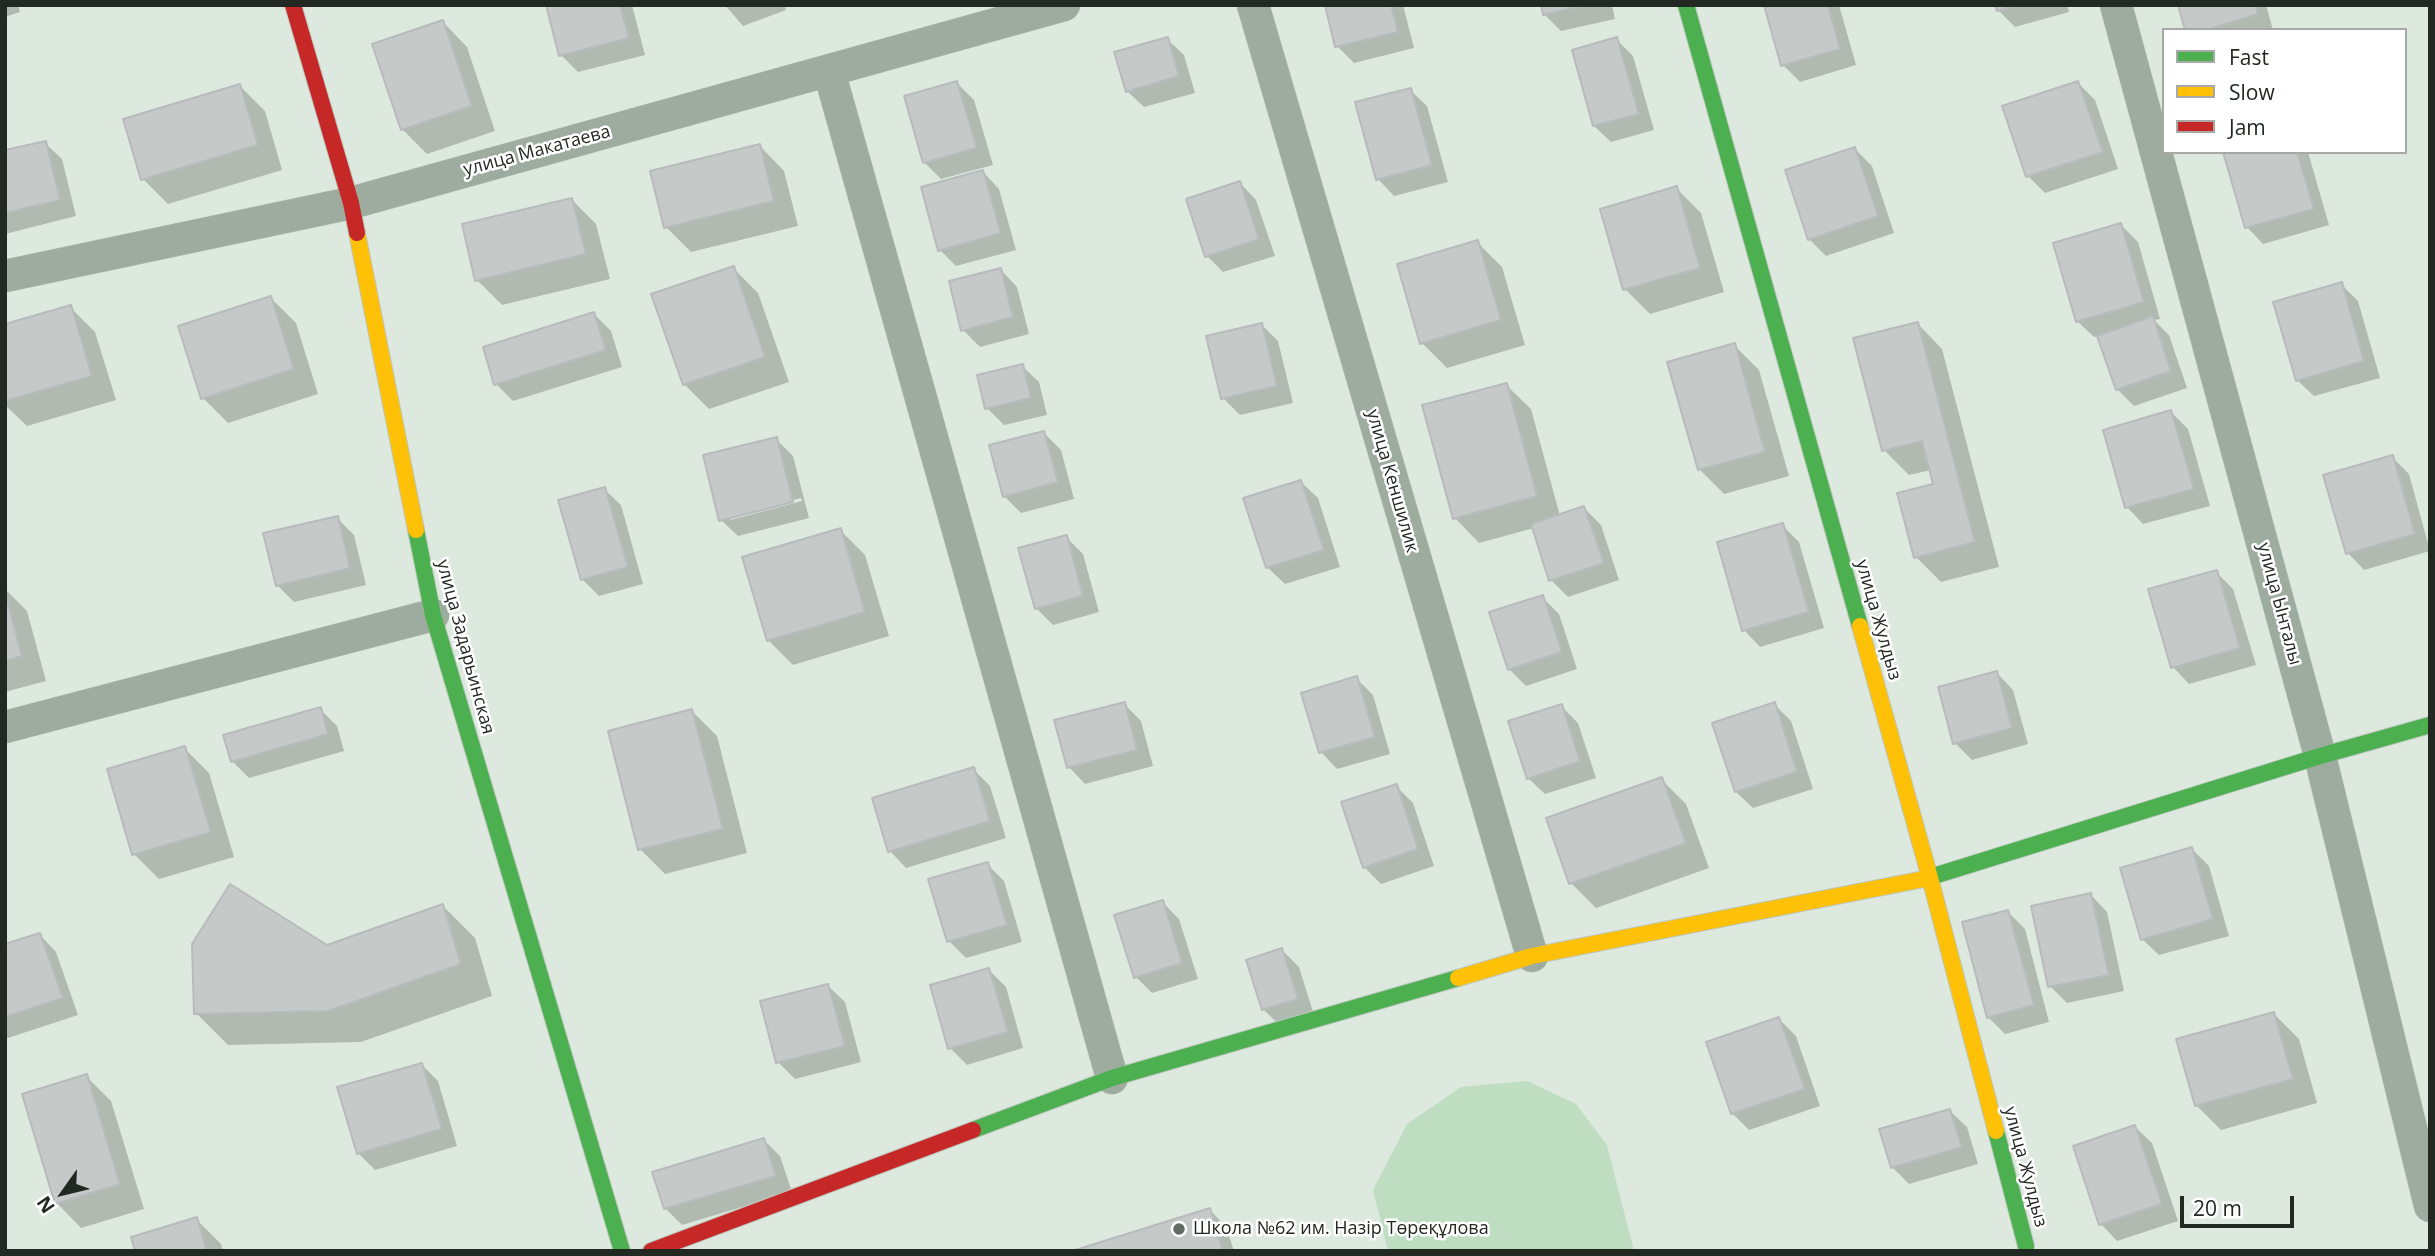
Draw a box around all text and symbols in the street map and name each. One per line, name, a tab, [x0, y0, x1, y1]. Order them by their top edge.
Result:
legend	[2162, 28, 2407, 154]
text: Fast	[2229, 43, 2269, 71]
text: Slow	[2229, 78, 2275, 106]
text: Jam	[2229, 113, 2266, 141]
street label: улица Макатаева	[461, 121, 613, 181]
street label: улица Кеншилик	[1361, 407, 1423, 555]
street label: улица Ынталы	[2252, 540, 2306, 668]
street label: улица Задарьинская	[431, 557, 499, 737]
street label: улица Жулдыз	[1851, 557, 1905, 683]
street label: улица Жулдыз	[1999, 1104, 2051, 1230]
north arrow	[28, 1158, 98, 1228]
scale bar	[2183, 1182, 2297, 1226]
text: N	[30, 1191, 61, 1218]
text: 20 m	[2193, 1194, 2242, 1222]
place label: Школа №62 им. Назір Төреқұлова	[1193, 1218, 1489, 1240]
marker: Школа №62 им. Назір Төреқұлова	[1171, 1221, 1187, 1237]

